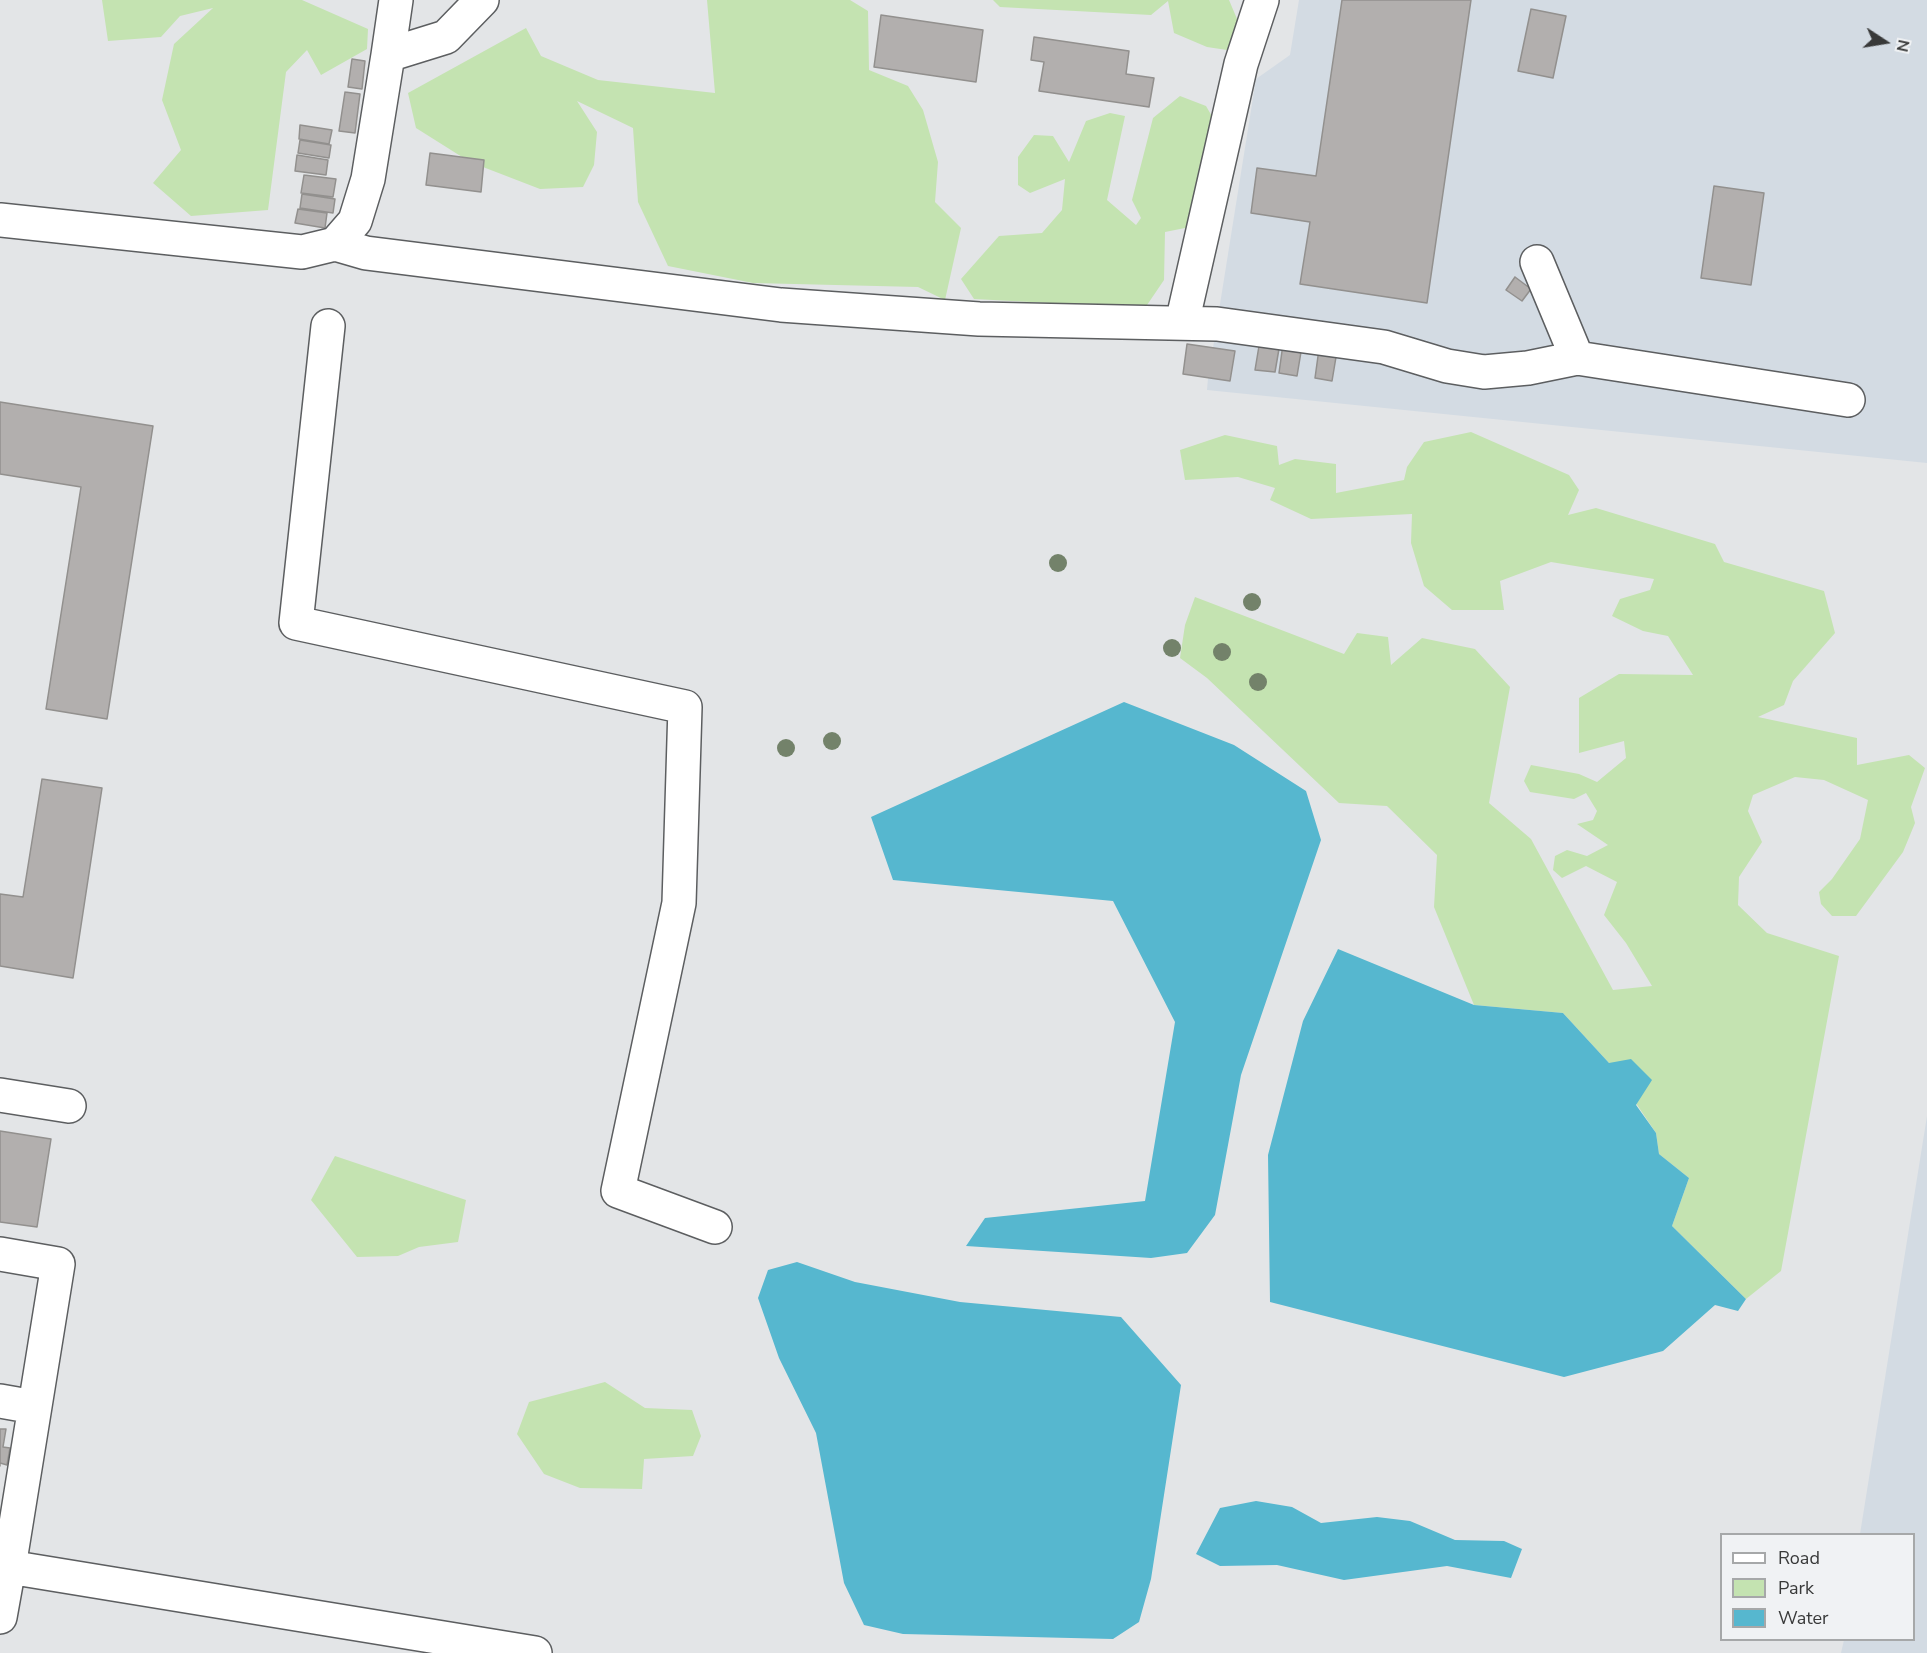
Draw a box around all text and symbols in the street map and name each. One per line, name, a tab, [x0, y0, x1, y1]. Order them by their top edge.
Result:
north arrow	[1855, 12, 1915, 72]
text: N	[1891, 38, 1915, 54]
legend	[1720, 1533, 1915, 1641]
text: Road	[1778, 1546, 1820, 1570]
text: Park	[1778, 1576, 1814, 1600]
text: Water	[1778, 1606, 1829, 1630]

